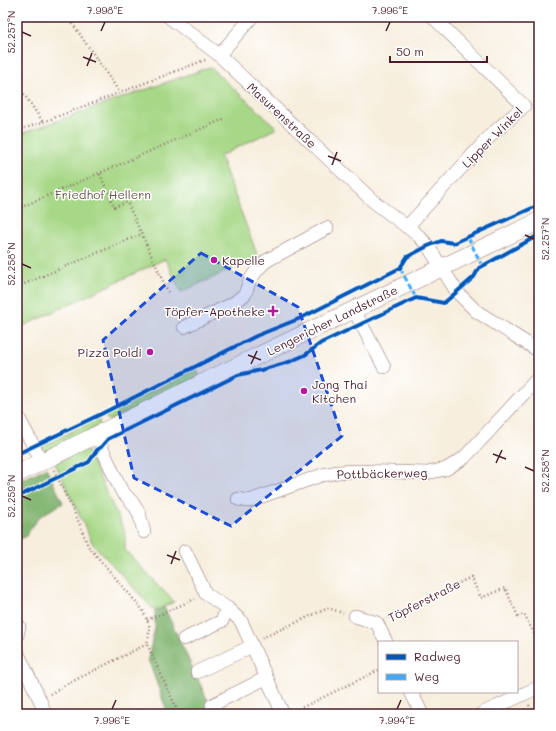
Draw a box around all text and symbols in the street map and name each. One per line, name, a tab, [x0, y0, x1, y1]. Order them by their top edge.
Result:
text: 7.998°E	[87, 3, 123, 17]
text: 7.996°E	[372, 3, 408, 17]
text: 52.257°N	[4, 11, 18, 53]
scale bar	[390, 38, 487, 64]
text: 50 m	[396, 43, 424, 59]
street label: Masurenstraße	[244, 79, 320, 151]
street label: Lipper Winkel	[458, 103, 526, 171]
park label: Friedhof Hellern	[55, 186, 151, 202]
text: 52.257°N	[538, 218, 552, 260]
text: 52.258°N	[4, 242, 18, 286]
place label: Kapelle	[222, 252, 265, 268]
marker: Kapelle	[209, 255, 219, 265]
street label: Lengericher Landstraße	[264, 281, 400, 359]
place label: Töpfer-Apotheke	[165, 303, 265, 319]
marker: Töpfer-Apotheke	[268, 306, 278, 316]
place label: Pizza Poldi	[78, 344, 142, 360]
marker: Pizza Poldi	[145, 347, 155, 357]
place label: Jong Thai Kitchen	[312, 376, 368, 406]
marker: Jong Thai Kitchen	[299, 386, 309, 396]
text: 52.258°N	[538, 449, 552, 493]
street label: Pottbäckerweg	[337, 464, 428, 482]
text: 52.259°N	[4, 475, 18, 517]
street label: Töpferstraße	[385, 575, 463, 625]
legend	[378, 641, 518, 693]
text: Radweg	[414, 648, 461, 664]
text: Weg	[414, 668, 439, 684]
text: 7.996°E	[94, 713, 130, 727]
text: 7.994°E	[379, 713, 415, 727]

